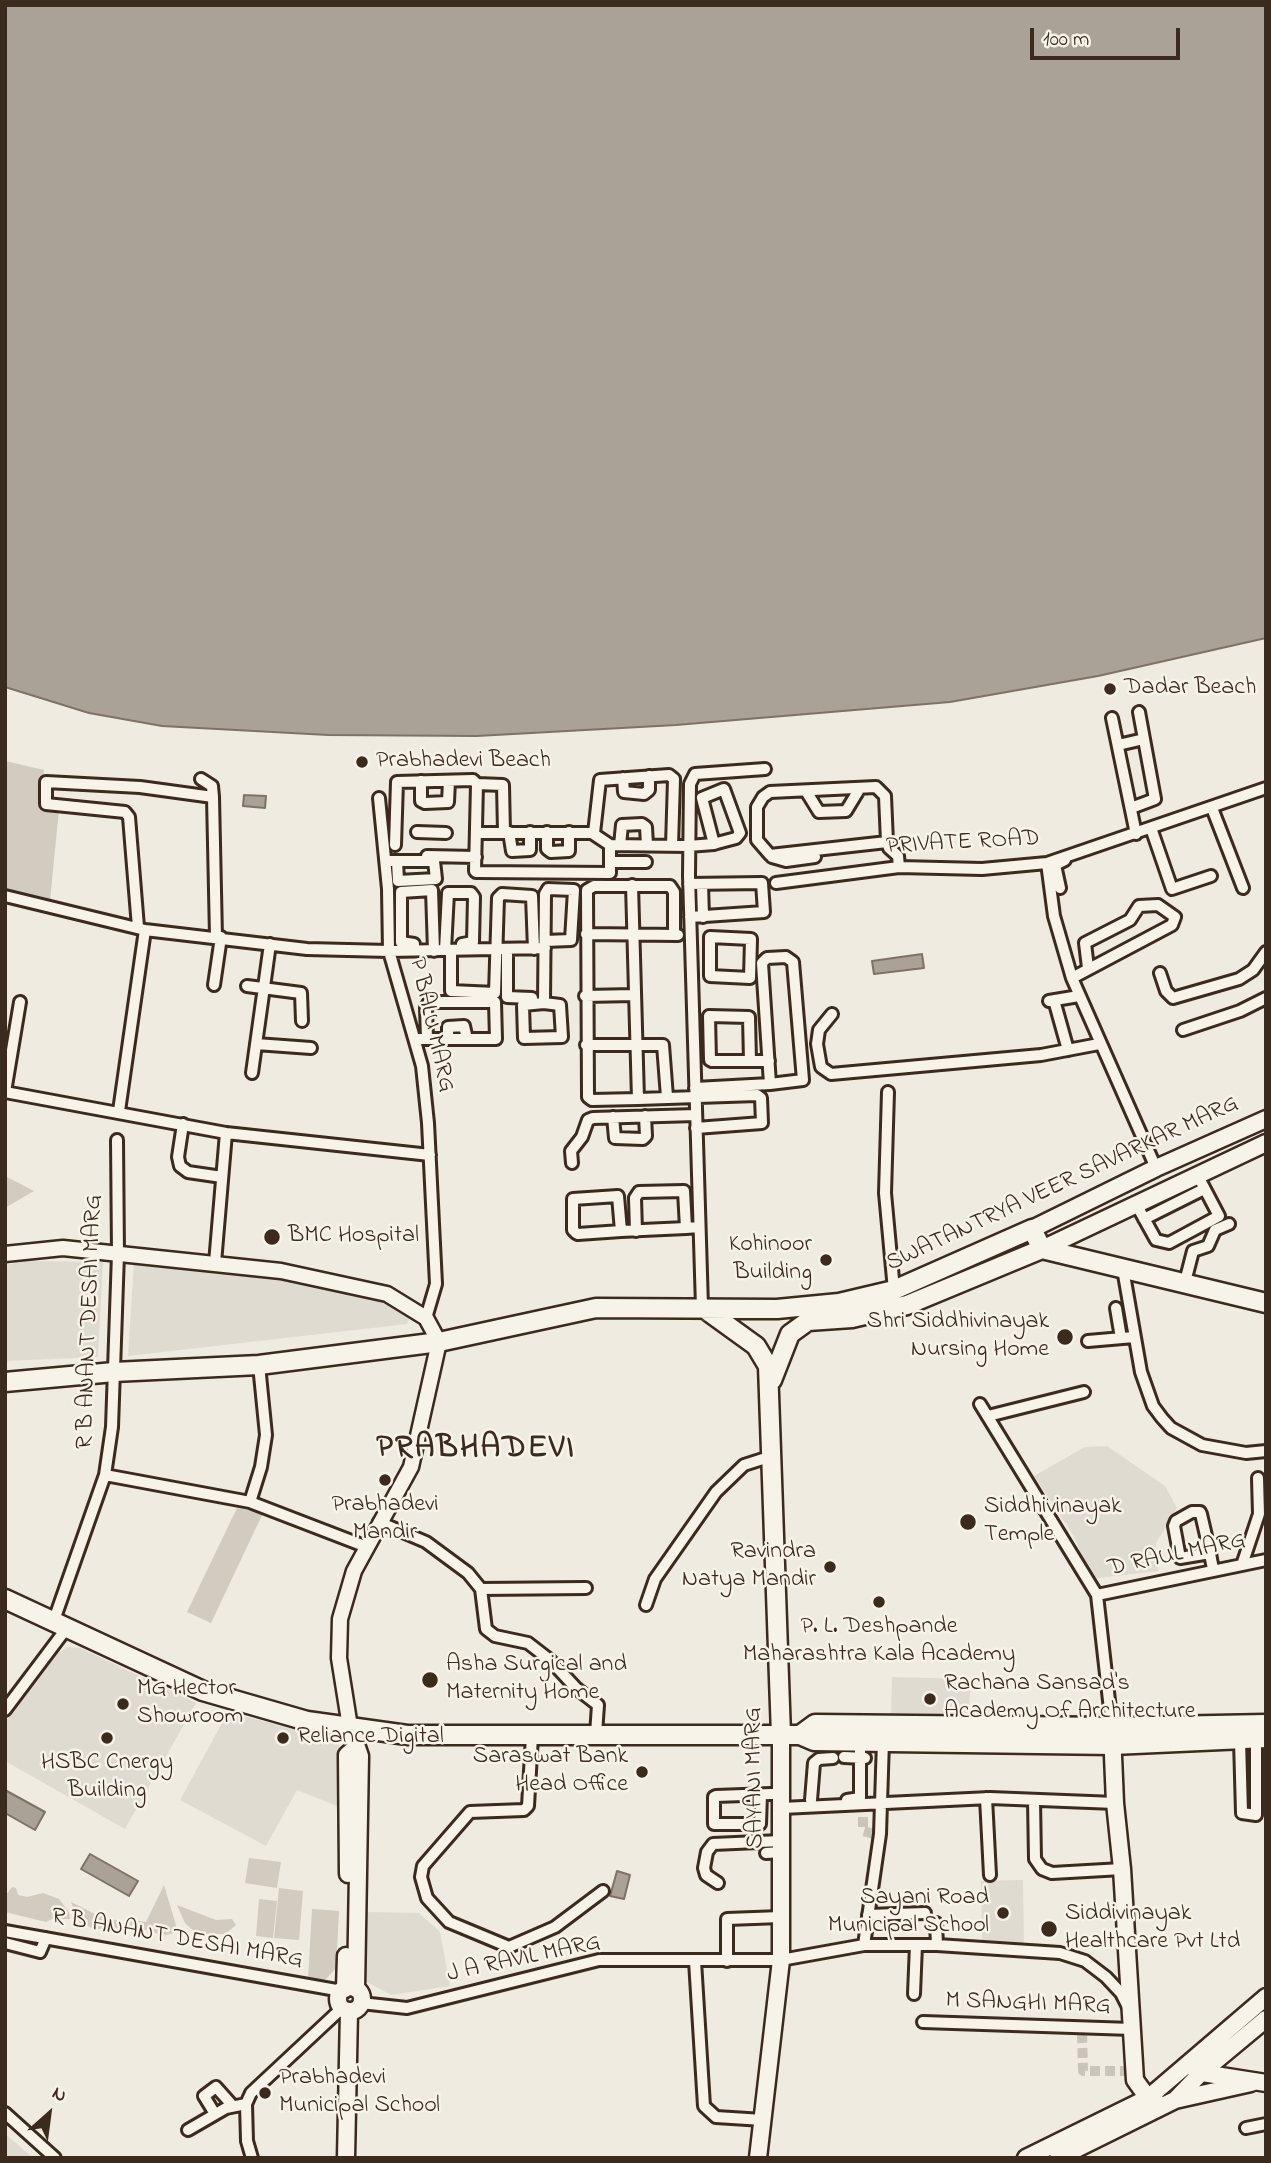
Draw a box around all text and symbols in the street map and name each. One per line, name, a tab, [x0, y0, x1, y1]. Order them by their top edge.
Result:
scale bar	[1033, 14, 1184, 58]
text: 100 m	[1043, 25, 1089, 55]
place label: Dadar Beach	[1124, 675, 1256, 703]
marker: Dadar Beach	[1102, 681, 1118, 697]
place label: Prabhadevi Beach	[376, 748, 551, 776]
marker: Prabhadevi Beach	[354, 754, 370, 770]
street label: PRIVATE ROAD	[886, 826, 1040, 862]
street label: P BALU MARG	[401, 955, 459, 1095]
street label: SWATANTRYA VEER SAVARKAR MARG	[882, 1091, 1244, 1279]
street label: R B ANANT DESAI MARG	[72, 1194, 110, 1450]
place label: BMC Hospital	[288, 1223, 419, 1251]
marker: BMC Hospital	[262, 1227, 282, 1247]
place label: Kohinoor Building	[729, 1232, 812, 1288]
marker: Kohinoor Building	[818, 1252, 834, 1268]
place label: Shri Siddhivinayak Nursing Home	[867, 1309, 1049, 1365]
marker: Shri Siddhivinayak Nursing Home	[1055, 1327, 1075, 1347]
district label: PRABHADEVI	[378, 1432, 574, 1470]
marker: Prabhadevi Mandir	[377, 1472, 393, 1488]
place label: Prabhadevi Mandir	[332, 1492, 438, 1548]
place label: Siddhivinayak Temple	[984, 1494, 1122, 1550]
marker: Siddhivinayak Temple	[958, 1512, 978, 1532]
street label: D RAUL MARG	[1106, 1527, 1248, 1585]
place label: Ravindra Natya Mandir	[682, 1539, 816, 1595]
marker: Ravindra Natya Mandir	[822, 1559, 838, 1575]
marker: P. L. Deshpande Maharashtra Kala Academy	[871, 1594, 887, 1610]
place label: P. L. Deshpande Maharashtra Kala Academy	[743, 1614, 1015, 1670]
place label: Asha Surgical and Maternity Home	[446, 1652, 627, 1708]
marker: Asha Surgical and Maternity Home	[420, 1670, 440, 1690]
place label: Rachana Sansad's Academy Of Architecture	[944, 1671, 1195, 1727]
place label: MG Hector Showroom	[137, 1676, 243, 1732]
marker: Rachana Sansad's Academy Of Architecture	[922, 1691, 938, 1707]
marker: MG Hector Showroom	[115, 1696, 131, 1712]
street label: SAYANI MARG	[740, 1707, 772, 1849]
place label: Reliance Digital	[297, 1724, 444, 1752]
marker: HSBC Cnergy Building	[99, 1730, 115, 1746]
marker: Reliance Digital	[275, 1730, 291, 1746]
place label: Saraswat Bank Head Office	[473, 1744, 628, 1800]
place label: HSBC Cnergy Building	[41, 1750, 173, 1806]
marker: Saraswat Bank Head Office	[634, 1764, 650, 1780]
place label: Sayani Road Municipal School	[828, 1885, 989, 1941]
place label: Siddivinayak Healthcare Pvt Ltd	[1065, 1901, 1240, 1957]
street label: R B ANANT DESAI MARG	[49, 1904, 305, 1976]
marker: Sayani Road Municipal School	[995, 1905, 1011, 1921]
marker: Siddivinayak Healthcare Pvt Ltd	[1039, 1919, 1059, 1939]
street label: J A RAVIL MARG	[445, 1930, 603, 1990]
street label: M SANGHI MARG	[945, 1988, 1111, 2022]
place label: Prabhadevi Municipal School	[279, 2065, 440, 2121]
north arrow	[14, 2079, 84, 2149]
text: N	[47, 2080, 71, 2110]
marker: Prabhadevi Municipal School	[257, 2085, 273, 2101]

